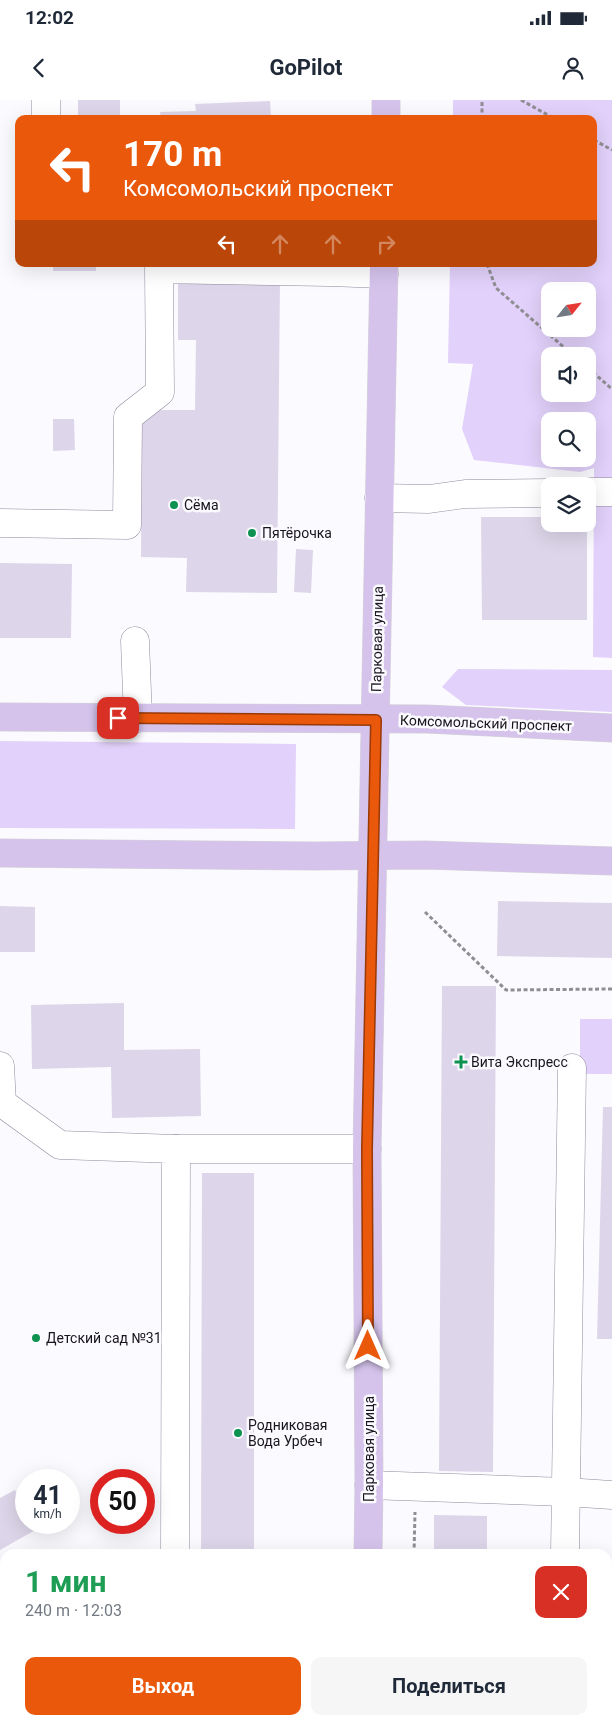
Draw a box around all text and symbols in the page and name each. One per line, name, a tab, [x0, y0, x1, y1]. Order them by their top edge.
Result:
text: 12:02	[25, 6, 74, 29]
icon: back	[25, 54, 53, 82]
icon: person	[559, 54, 587, 82]
text: GoPilot	[269, 55, 343, 80]
text: 170 m	[123, 134, 222, 175]
icon: left	[40, 135, 105, 200]
text: Комсомольский проспект	[123, 176, 393, 201]
icon: left	[213, 230, 241, 258]
icon: ahead	[266, 230, 294, 258]
icon: ahead	[319, 230, 347, 258]
icon: right	[372, 230, 400, 258]
north arrow	[541, 282, 596, 338]
map controls	[541, 282, 596, 532]
button: sound	[541, 347, 596, 402]
button: search	[541, 412, 596, 467]
button: layers	[541, 477, 596, 532]
place label: Сёма	[184, 497, 219, 513]
marker: Сёма	[168, 499, 180, 511]
place label: Пятёрочка	[262, 525, 332, 541]
marker: Пятёрочка	[246, 527, 258, 539]
street label: Парковая улица	[368, 586, 386, 692]
pin	[97, 697, 139, 739]
icon: arrive	[104, 704, 132, 732]
street label: Комсомольский проспект	[400, 712, 573, 734]
place label: Вита Экспресс	[471, 1054, 568, 1070]
marker: Вита Экспресс	[455, 1056, 467, 1068]
position arrow	[341, 1319, 393, 1371]
place label: Детский сад №31	[46, 1330, 162, 1346]
marker: Детский сад №31	[30, 1332, 42, 1344]
street label: Парковая улица	[361, 1396, 377, 1502]
place label: Родниковая Вода Урбеч	[248, 1417, 328, 1449]
marker: Родниковая Вода Урбеч	[232, 1427, 244, 1439]
speed limit sign: 50	[90, 1469, 155, 1534]
text: 41	[33, 1481, 62, 1510]
text: km/h	[33, 1507, 62, 1521]
text: 1 мин	[25, 1564, 106, 1599]
button: close	[535, 1566, 587, 1618]
text: 240 m · 12:03	[25, 1601, 122, 1620]
button: Выход	[25, 1657, 301, 1715]
button: Поделиться	[311, 1657, 587, 1715]

